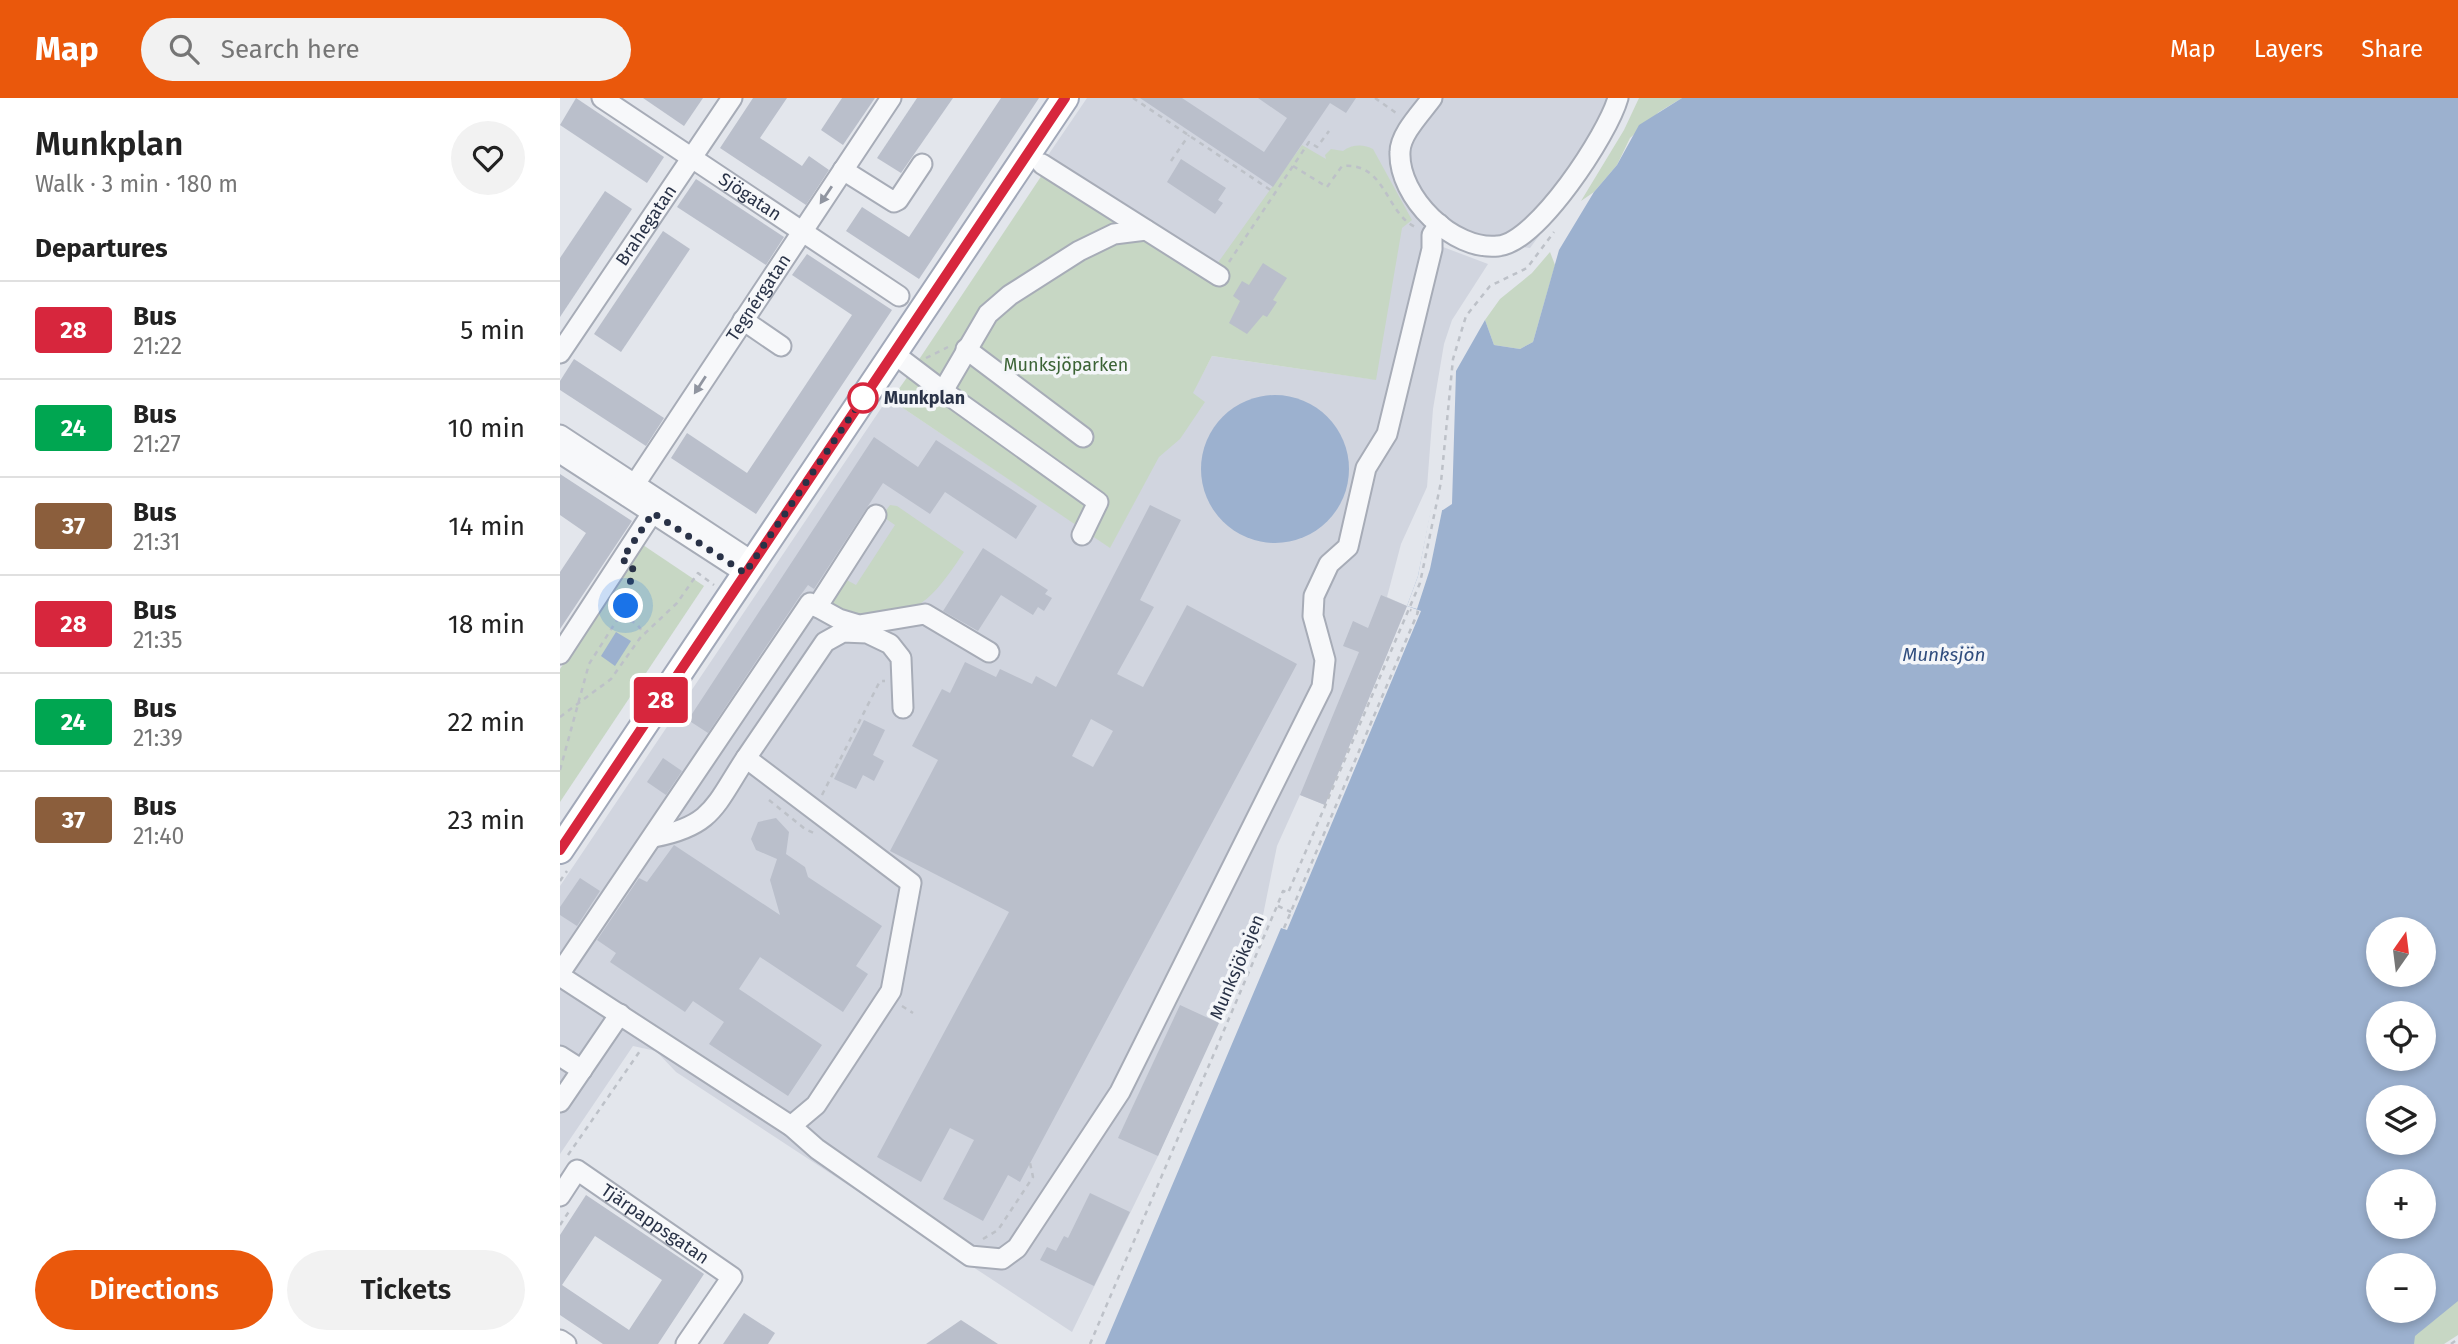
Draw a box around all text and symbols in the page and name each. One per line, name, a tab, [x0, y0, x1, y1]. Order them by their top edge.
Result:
search box	[141, 18, 631, 81]
text: Map	[35, 29, 99, 69]
icon: search	[165, 30, 203, 68]
text: Search here	[221, 34, 360, 65]
text: Map	[2170, 35, 2216, 63]
text: Layers	[2254, 35, 2323, 63]
text: Share	[2361, 35, 2423, 63]
button: heart	[451, 121, 525, 195]
text: Munkplan	[35, 124, 183, 164]
street label: Sjögatan	[714, 168, 786, 226]
text: Walk · 3 min · 180 m	[35, 170, 238, 198]
street label: Brahegatan	[611, 181, 681, 270]
one-way arrow	[819, 186, 833, 204]
text: Departures	[35, 233, 168, 264]
street label: Tegnérgatan	[722, 250, 795, 345]
text: Bus	[133, 301, 176, 332]
text: 5 min	[460, 315, 525, 346]
text: 28	[60, 316, 87, 344]
text: 21:22	[133, 332, 182, 360]
park label: Munksjöparken	[1004, 354, 1128, 376]
one-way arrow	[694, 375, 707, 395]
marker: Munkplan	[848, 383, 878, 413]
place label: Munkplan	[884, 387, 965, 409]
text: Bus	[133, 399, 176, 430]
text: 10 min	[447, 413, 525, 444]
text: 24	[61, 414, 86, 442]
text: 21:27	[133, 430, 181, 458]
text: Bus	[133, 497, 176, 528]
text: 14 min	[448, 511, 525, 542]
text: 37	[62, 512, 85, 540]
text: 21:31	[133, 528, 180, 556]
your location	[608, 588, 643, 623]
text: Bus	[133, 595, 176, 626]
text: 18 min	[448, 609, 525, 640]
text: 28	[60, 610, 87, 638]
text: 21:35	[133, 626, 183, 654]
water label: Munksjön	[1902, 643, 1986, 666]
line badge: 28	[630, 677, 692, 723]
text: 28	[648, 686, 674, 714]
text: Bus	[133, 693, 176, 724]
text: 22 min	[448, 707, 525, 738]
text: 24	[61, 708, 86, 736]
text: 21:39	[133, 724, 183, 752]
text: Bus	[133, 791, 176, 822]
text: 23 min	[448, 805, 525, 836]
text: 37	[62, 806, 85, 834]
text: 21:40	[133, 822, 184, 850]
street label: Munksjökajen	[1205, 911, 1269, 1023]
north arrow	[2366, 917, 2436, 987]
map controls	[2366, 917, 2436, 1323]
button: locate	[2366, 1001, 2436, 1071]
button: layers	[2366, 1085, 2436, 1155]
button: +	[2366, 1169, 2436, 1239]
street label: Tjärpappsgatan	[597, 1179, 713, 1269]
button: Directions	[35, 1250, 273, 1330]
button: Tickets	[287, 1250, 525, 1330]
button: −	[2366, 1253, 2436, 1323]

